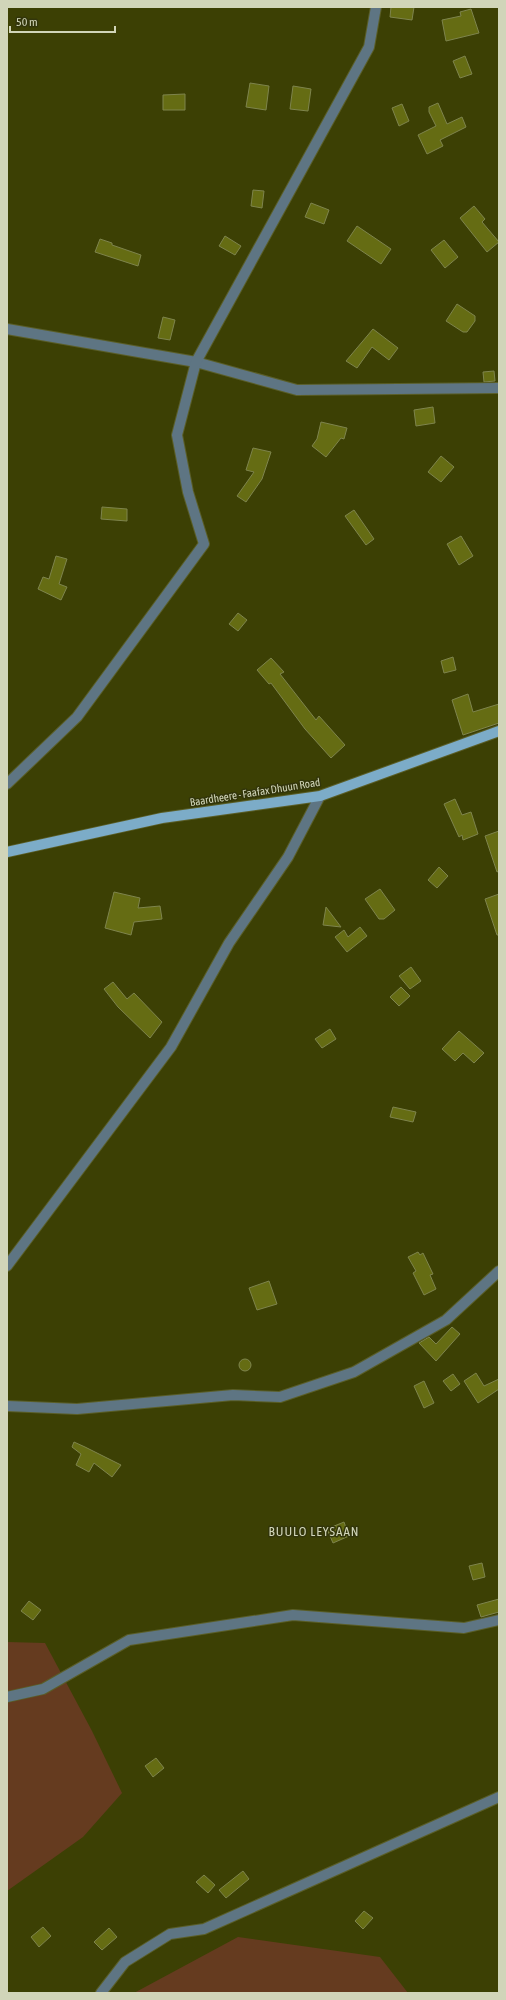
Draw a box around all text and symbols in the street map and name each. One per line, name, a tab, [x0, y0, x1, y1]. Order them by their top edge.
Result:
scale bar	[10, 8, 115, 34]
text: 50 m	[16, 15, 38, 29]
street label: Baardheere - Faafax Dhuun Road	[189, 776, 321, 808]
district label: BUULO LEYSAAN	[269, 1524, 359, 1539]

